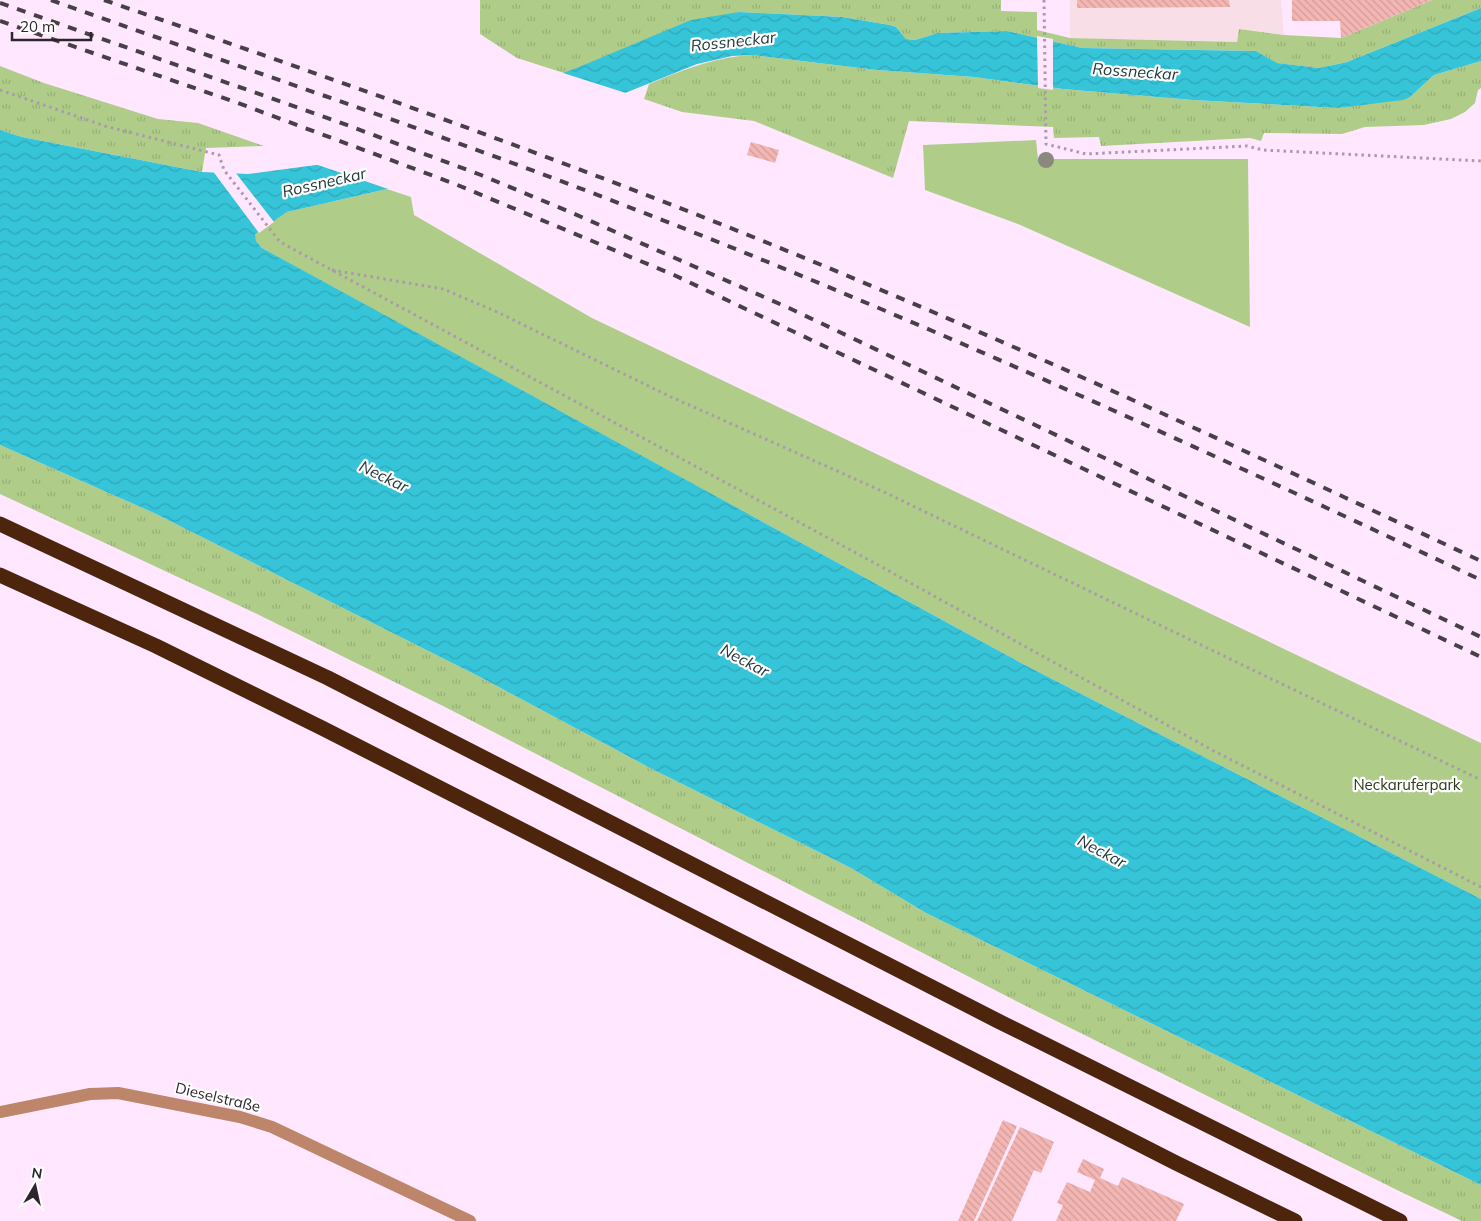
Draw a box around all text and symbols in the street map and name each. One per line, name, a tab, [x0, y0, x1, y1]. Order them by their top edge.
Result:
scale bar	[12, 10, 91, 42]
text: 20 m	[20, 17, 55, 36]
water label: Rossneckar	[689, 26, 778, 55]
water label: Rossneckar	[1092, 58, 1180, 84]
water label: Rossneckar	[280, 162, 369, 201]
water label: Neckar	[356, 456, 413, 497]
water label: Neckar	[717, 639, 774, 682]
park label: Neckaruferpark	[1353, 775, 1461, 794]
water label: Neckar	[1074, 830, 1131, 873]
street label: Dieselstraße	[174, 1078, 262, 1116]
north arrow	[10, 1161, 60, 1211]
text: N	[30, 1163, 44, 1183]

